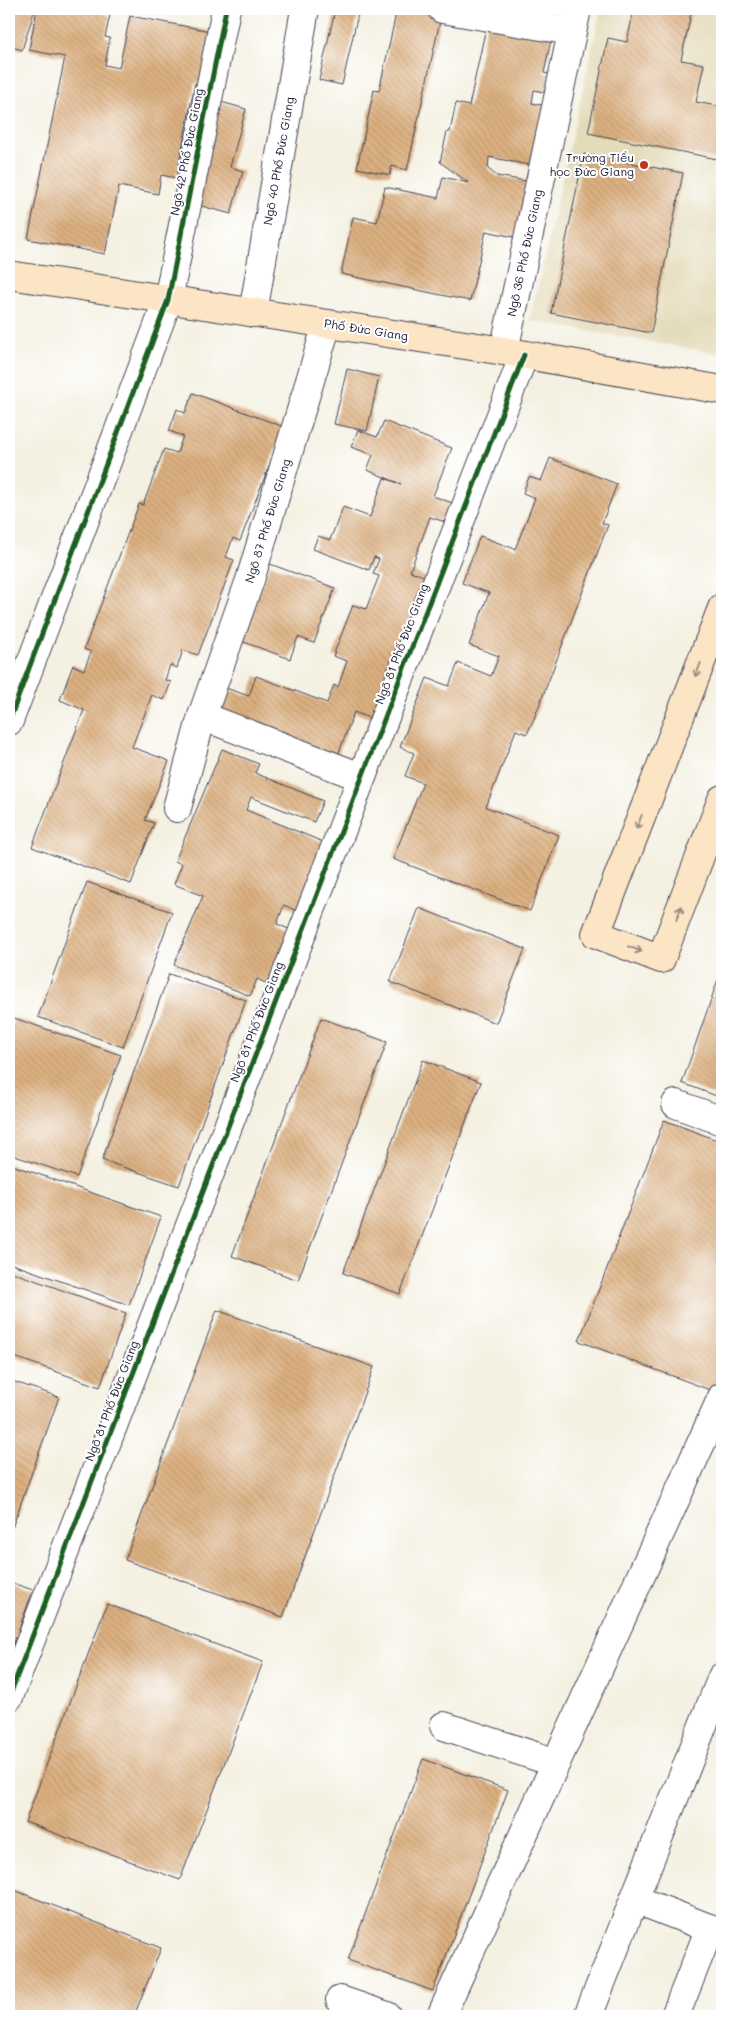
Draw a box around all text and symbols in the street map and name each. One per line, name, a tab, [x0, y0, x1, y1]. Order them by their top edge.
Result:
street label: Ngõ 42 Phố Đức Giang	[166, 87, 206, 217]
street label: Ngõ 40 Phố Đức Giang	[259, 95, 297, 226]
place label: Trường Tiểu học Đức Giang	[549, 149, 634, 179]
marker: Trường Tiểu học Đức Giang	[638, 159, 650, 171]
street label: Ngõ 36 Phố Đức Giang	[503, 188, 545, 318]
street label: Phố Đức Giang	[323, 314, 409, 344]
street label: Ngõ 87 Phố Đức Giang	[240, 456, 294, 585]
street label: Ngõ 81 Phố Đức Giang	[371, 581, 431, 706]
one-way arrow	[693, 662, 702, 677]
one-way arrow	[634, 814, 643, 829]
one-way arrow	[675, 906, 684, 921]
one-way arrow	[627, 945, 642, 954]
street label: Ngõ 81 Phố Đức Giang	[226, 959, 286, 1084]
street label: Ngõ 81 Phố Đức Giang	[81, 1338, 141, 1463]

